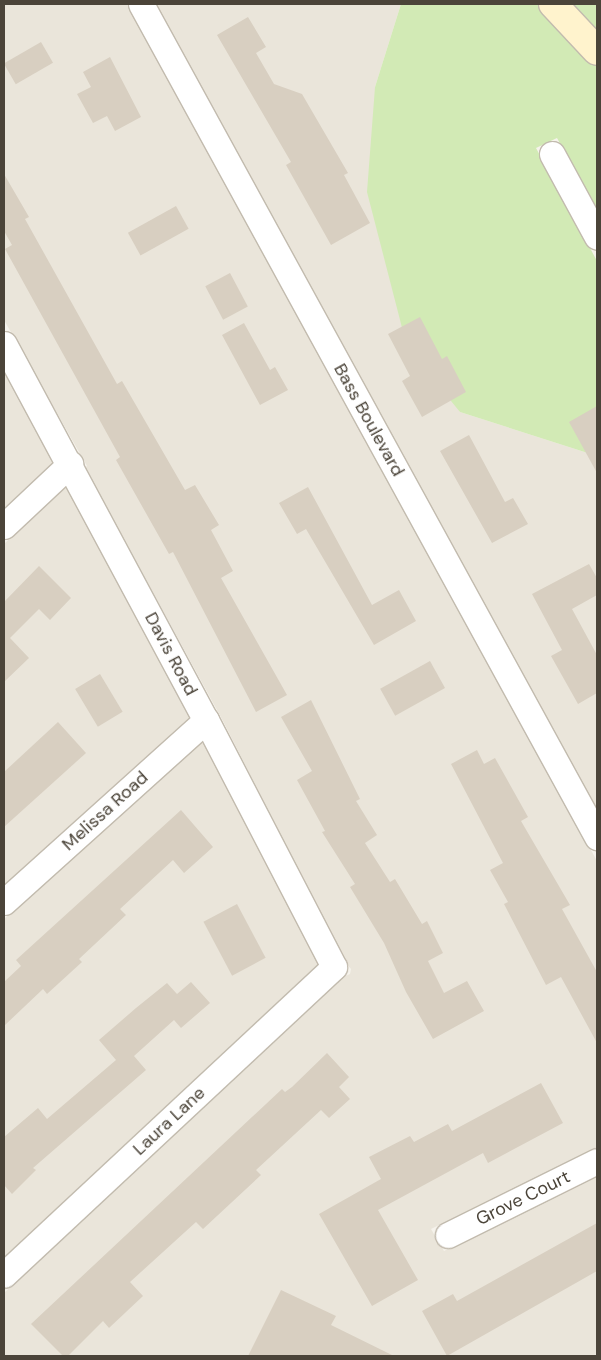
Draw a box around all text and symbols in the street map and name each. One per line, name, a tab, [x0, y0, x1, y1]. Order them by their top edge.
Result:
street label: Bass Boulevard	[329, 360, 409, 480]
street label: Davis Road	[140, 609, 202, 699]
street label: Melissa Road	[58, 767, 152, 855]
street label: Laura Lane	[128, 1082, 210, 1160]
street label: Grove Court	[472, 1166, 574, 1230]

